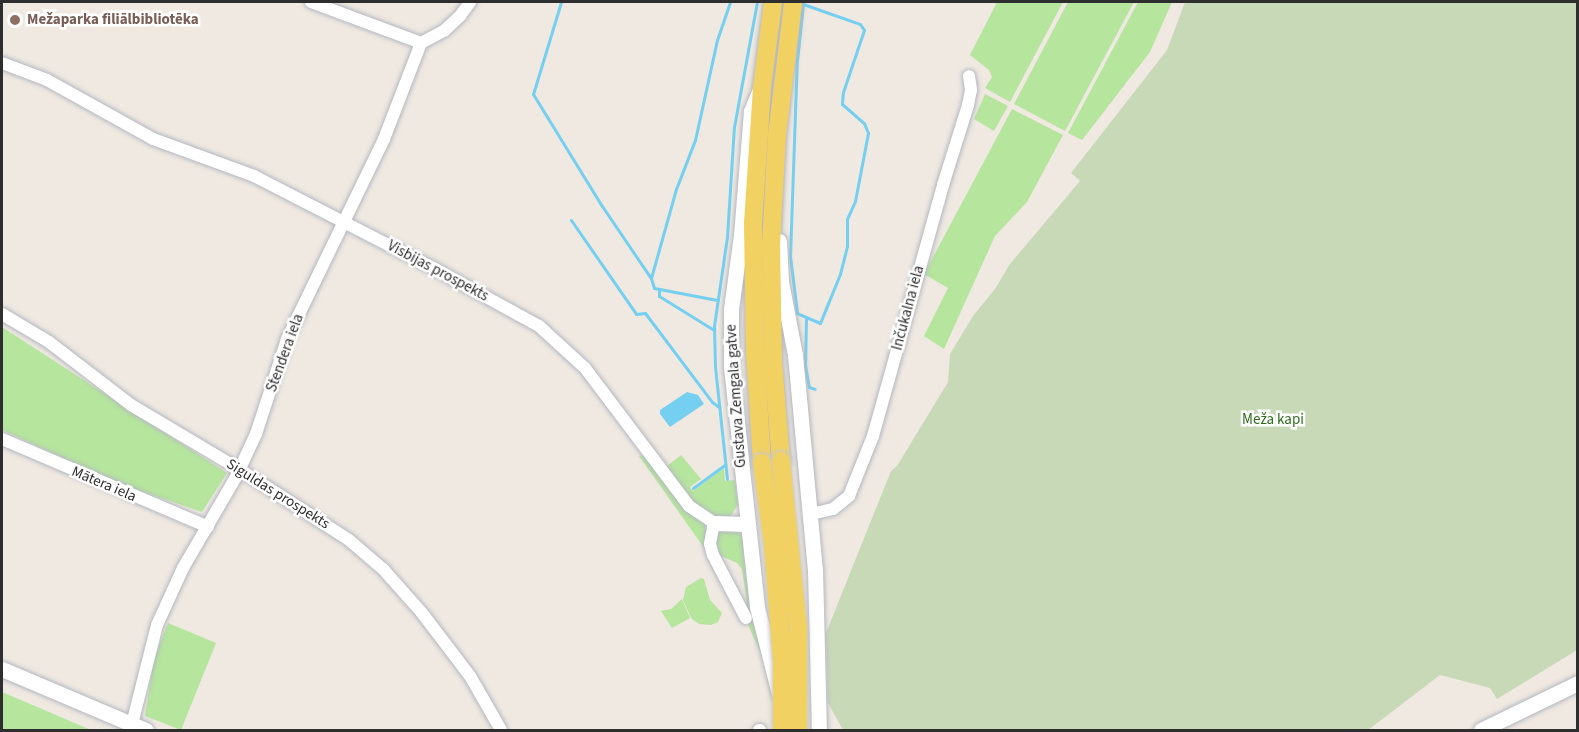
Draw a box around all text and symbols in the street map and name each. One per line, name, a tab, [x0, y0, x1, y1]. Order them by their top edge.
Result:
place label: Mežaparka filiālbibliotēka	[27, 11, 199, 29]
marker: Mežaparka filiālbibliotēka	[8, 13, 22, 27]
street label: Visbijas prospekts	[384, 237, 492, 305]
street label: Inčukalna iela	[888, 264, 928, 352]
street label: Stendera iela	[263, 311, 307, 395]
street label: Gustava Zemgala gatve	[722, 324, 750, 468]
park label: Meža kapi	[1242, 411, 1304, 429]
street label: Siguldas prospekts	[223, 455, 333, 533]
street label: Mātera iela	[69, 462, 139, 506]

